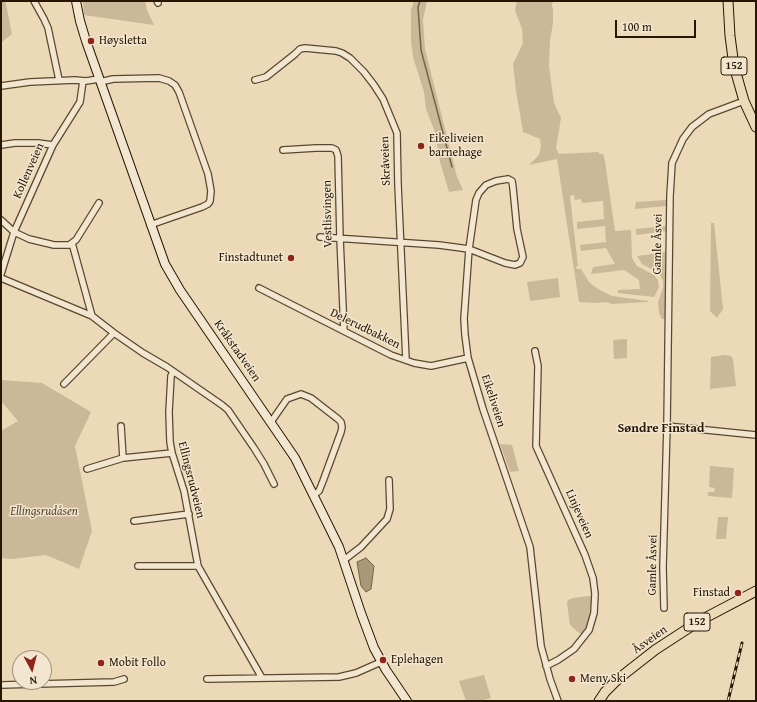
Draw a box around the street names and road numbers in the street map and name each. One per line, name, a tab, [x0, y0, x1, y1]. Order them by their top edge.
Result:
road number: 152	[721, 57, 747, 75]
street label: Skråveien	[378, 136, 394, 186]
street label: Kollenveien	[10, 141, 48, 201]
street label: Vestlisvingen	[320, 180, 336, 248]
street label: Gamle Åsvei	[650, 213, 666, 275]
street label: Delerudbakken	[328, 306, 402, 352]
street label: Kråkstadveien	[210, 317, 264, 385]
street label: Eikeliveien	[478, 373, 508, 429]
street label: Ellingsrudveien	[175, 440, 207, 520]
street label: Linjeveien	[562, 487, 596, 541]
street label: Gamle Åsvei	[645, 534, 661, 596]
road number: 152	[684, 613, 710, 631]
street label: Åsveien	[630, 623, 670, 657]

